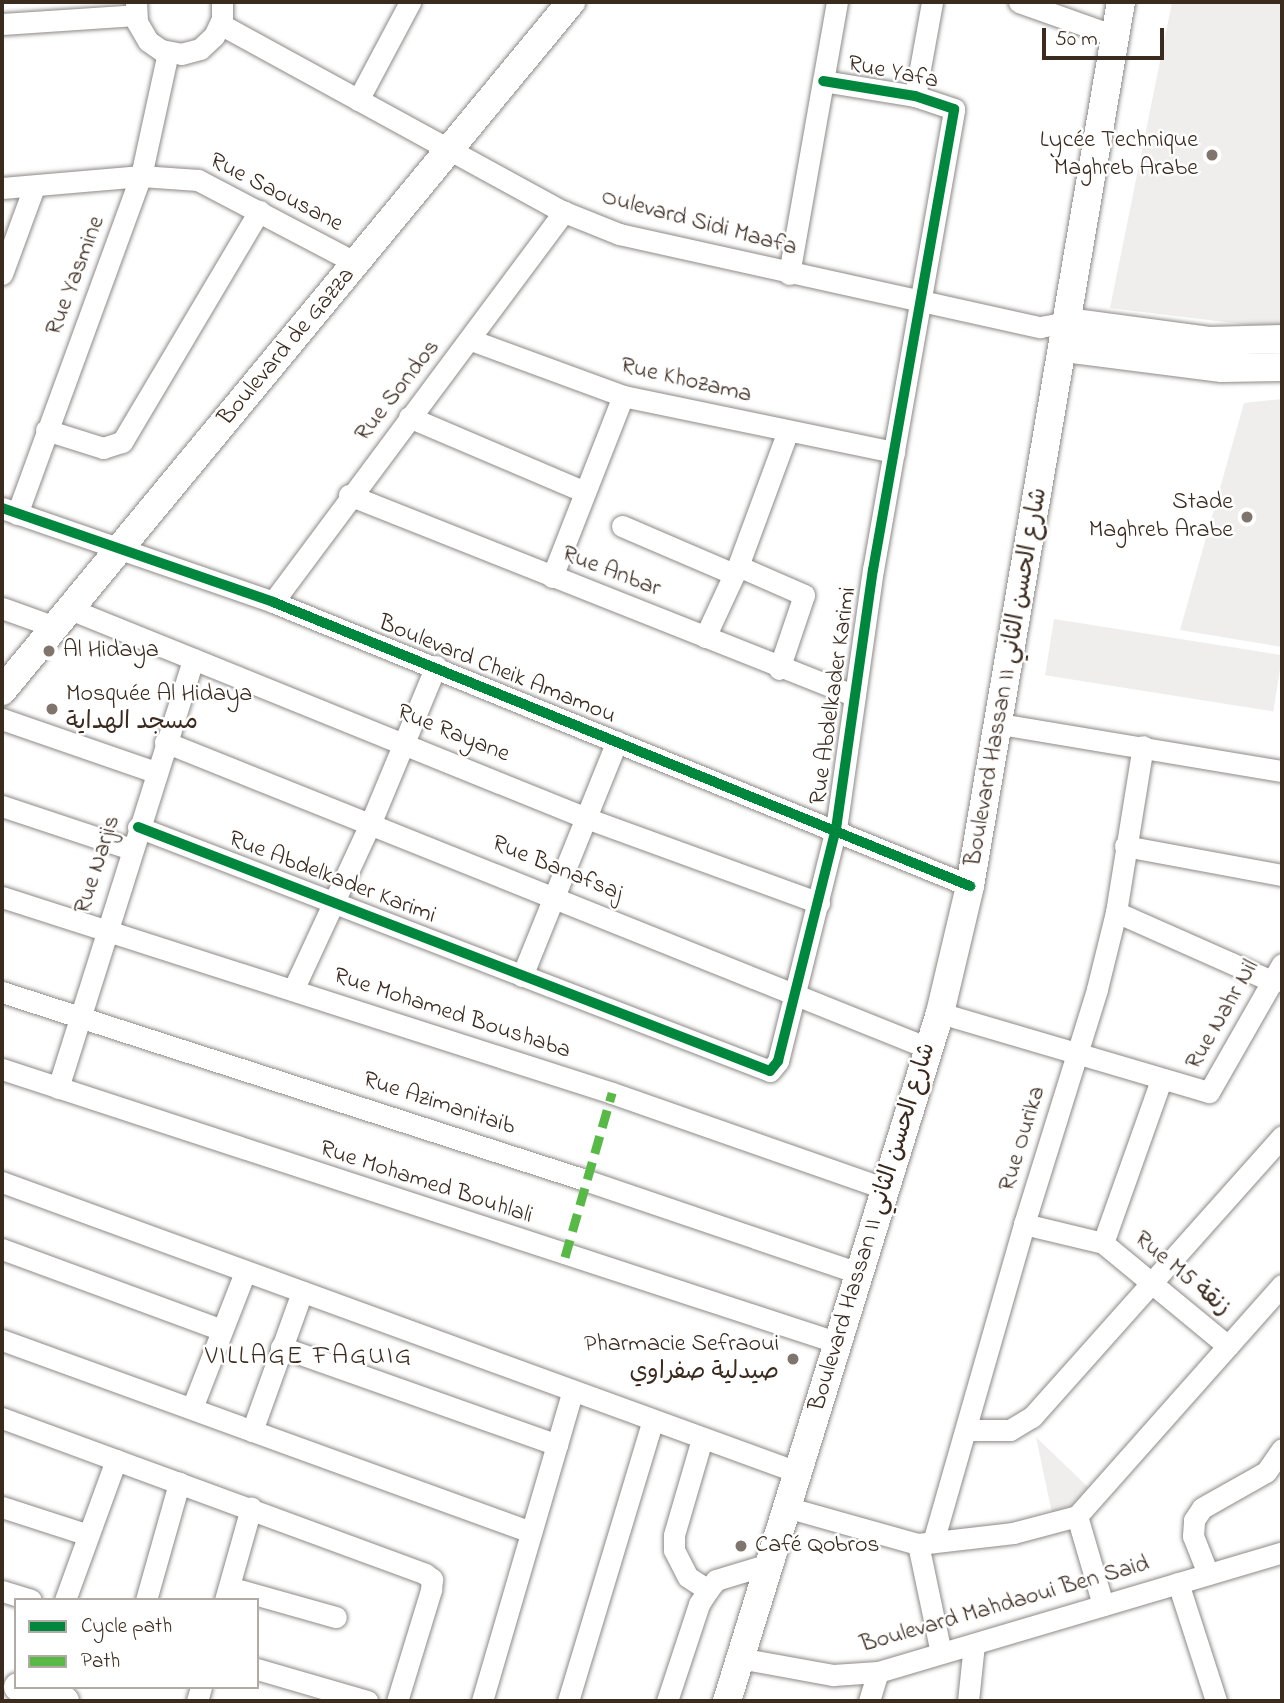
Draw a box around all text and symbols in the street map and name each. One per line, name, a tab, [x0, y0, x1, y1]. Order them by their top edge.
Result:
scale bar	[1046, 14, 1168, 58]
text: 50 m	[1055, 25, 1098, 55]
street label: Rue Yafa	[845, 50, 941, 96]
place label: Lycée Technique Maghreb Arabe	[1040, 127, 1198, 183]
street label: Rue Saousane	[204, 147, 348, 239]
marker: Lycée Technique Maghreb Arabe	[1204, 147, 1220, 163]
street label: Oulevard Sidi Maafa	[598, 183, 800, 263]
street label: Rue Yasmine	[40, 212, 112, 340]
street label: Boulevard de Gazza	[212, 262, 362, 432]
street label: Rue Sondos	[349, 334, 447, 448]
street label: Rue Khozama	[618, 352, 754, 410]
street label: Boulevard Hassan II شارع الحسن الثاني	[960, 486, 1054, 868]
place label: Stade Maghreb Arabe	[1089, 489, 1233, 545]
marker: Stade Maghreb Arabe	[1239, 509, 1255, 525]
street label: Rue Anbar	[558, 540, 664, 604]
street label: Rue Abdelkader Karimi	[804, 585, 864, 807]
street label: Boulevard Cheik Amamou	[374, 609, 620, 731]
place label: Al Hidaya	[63, 637, 159, 665]
marker: Al Hidaya	[41, 643, 57, 659]
place label: Mosquée Al Hidaya مسجد الهداية	[66, 681, 252, 737]
street label: Rue Rayane	[393, 698, 513, 770]
marker: Mosquée Al Hidaya مسجد الهداية	[44, 701, 60, 717]
street label: Rue Narjis	[69, 812, 127, 918]
street label: Rue Abdelkader Karimi	[224, 825, 440, 931]
street label: Rue Banafsaj	[487, 830, 627, 908]
street label: Rue Nahr Nil	[1180, 955, 1266, 1075]
street label: Rue Mohamed Boushaba	[330, 962, 574, 1066]
street label: Boulevard Hassan II شارع الحسن الثاني	[803, 1039, 943, 1415]
street label: Rue Azimanitaib	[359, 1066, 519, 1142]
street label: Rue Ourika	[993, 1083, 1053, 1195]
street label: Rue Mohamed Bouhlali	[316, 1135, 536, 1231]
street label: Rue M5 زنقة	[1128, 1225, 1236, 1323]
place label: Pharmacie Sefraoui صيدلية صفراوي	[584, 1331, 779, 1387]
district label: VILLAGE FAGUIG	[207, 1342, 411, 1374]
marker: Pharmacie Sefraoui صيدلية صفراوي	[785, 1351, 801, 1367]
place label: Café Qobros	[755, 1532, 880, 1560]
marker: Café Qobros	[733, 1538, 749, 1554]
street label: Boulevard Mahdaoui Ben Said	[857, 1550, 1153, 1660]
legend	[14, 1598, 259, 1689]
text: Cycle path	[81, 1612, 172, 1642]
text: Path	[81, 1647, 120, 1677]

